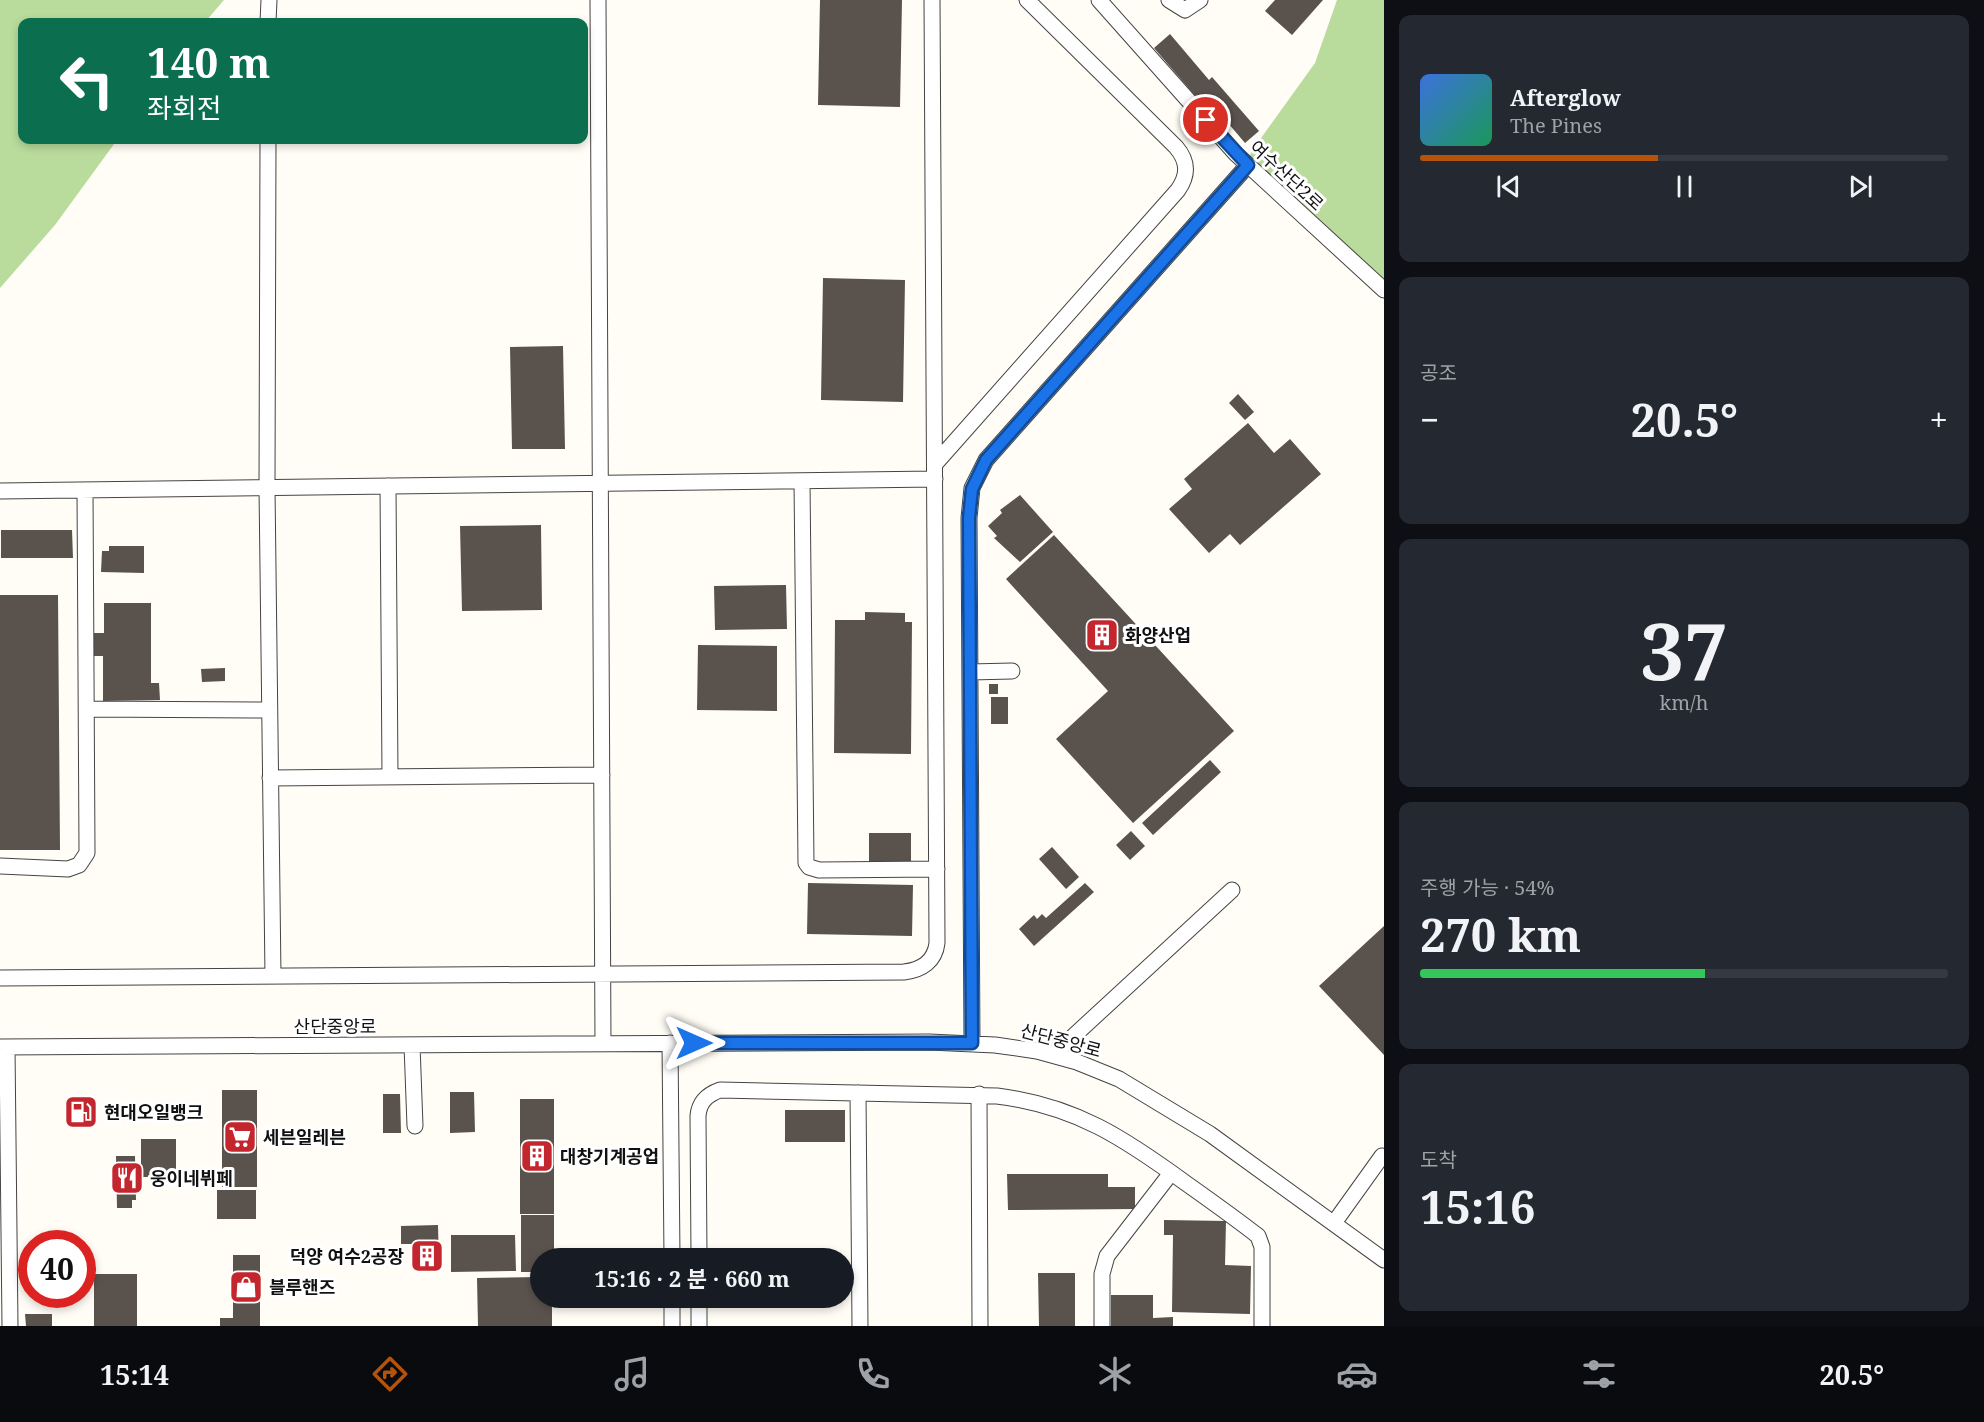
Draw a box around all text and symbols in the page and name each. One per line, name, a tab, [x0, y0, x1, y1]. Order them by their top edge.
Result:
text: 140 m	[147, 33, 271, 90]
icon: left	[48, 42, 126, 120]
text: Afterglow	[1510, 82, 1621, 112]
text: 좌회전	[147, 89, 222, 126]
pin	[1180, 94, 1231, 145]
icon: arrive	[1189, 103, 1222, 136]
text: The Pines	[1510, 112, 1602, 139]
street label: 여수산단2로	[1245, 135, 1329, 215]
icon: previous	[1492, 170, 1525, 203]
icon: pause	[1668, 170, 1701, 203]
icon: next	[1844, 170, 1877, 203]
text: 공조	[1420, 359, 1457, 386]
text: 20.5°	[1631, 389, 1738, 450]
text: −	[1420, 397, 1439, 442]
text: +	[1930, 397, 1948, 442]
text: 37	[1640, 597, 1728, 703]
building icon: 화양산업	[1084, 617, 1120, 653]
place label: 화양산업	[1125, 623, 1191, 647]
text: km/h	[1659, 689, 1709, 716]
text: 주행 가능 · 54%	[1420, 874, 1554, 901]
text: 270 km	[1420, 904, 1581, 965]
position arrow	[662, 1011, 726, 1075]
street label: 산단중앙로	[294, 1014, 376, 1038]
street label: 산단중앙로	[1018, 1018, 1104, 1062]
fuel station icon: 현대오일뱅크	[63, 1094, 99, 1130]
place label: 현대오일뱅크	[104, 1100, 203, 1124]
supermarket icon: 세븐일레븐	[222, 1119, 258, 1155]
place label: 세븐일레븐	[263, 1125, 346, 1149]
building icon: 대창기계공업	[519, 1138, 555, 1174]
place label: 대창기계공업	[560, 1144, 659, 1168]
text: 도착	[1420, 1146, 1457, 1173]
restaurant icon: 웅이네뷔페	[109, 1160, 145, 1196]
place label: 웅이네뷔페	[150, 1166, 233, 1190]
text: 15:16	[1420, 1176, 1535, 1237]
speed limit sign: 40	[18, 1230, 96, 1308]
building icon: 덕양 여수2공장	[409, 1238, 445, 1274]
place label: 덕양 여수2공장	[290, 1244, 404, 1268]
text: 15:16 · 2 분 · 660 m	[594, 1263, 790, 1293]
shop icon: 블루핸즈	[228, 1269, 264, 1305]
place label: 블루핸즈	[269, 1275, 335, 1299]
icon: directions	[369, 1353, 411, 1395]
icon: music	[611, 1353, 653, 1395]
icon: phone	[852, 1353, 894, 1395]
icon: climate	[1094, 1353, 1136, 1395]
icon: car	[1336, 1353, 1378, 1395]
icon: filters	[1578, 1353, 1620, 1395]
text: 15:14	[100, 1356, 169, 1393]
text: 20.5°	[1820, 1356, 1884, 1393]

